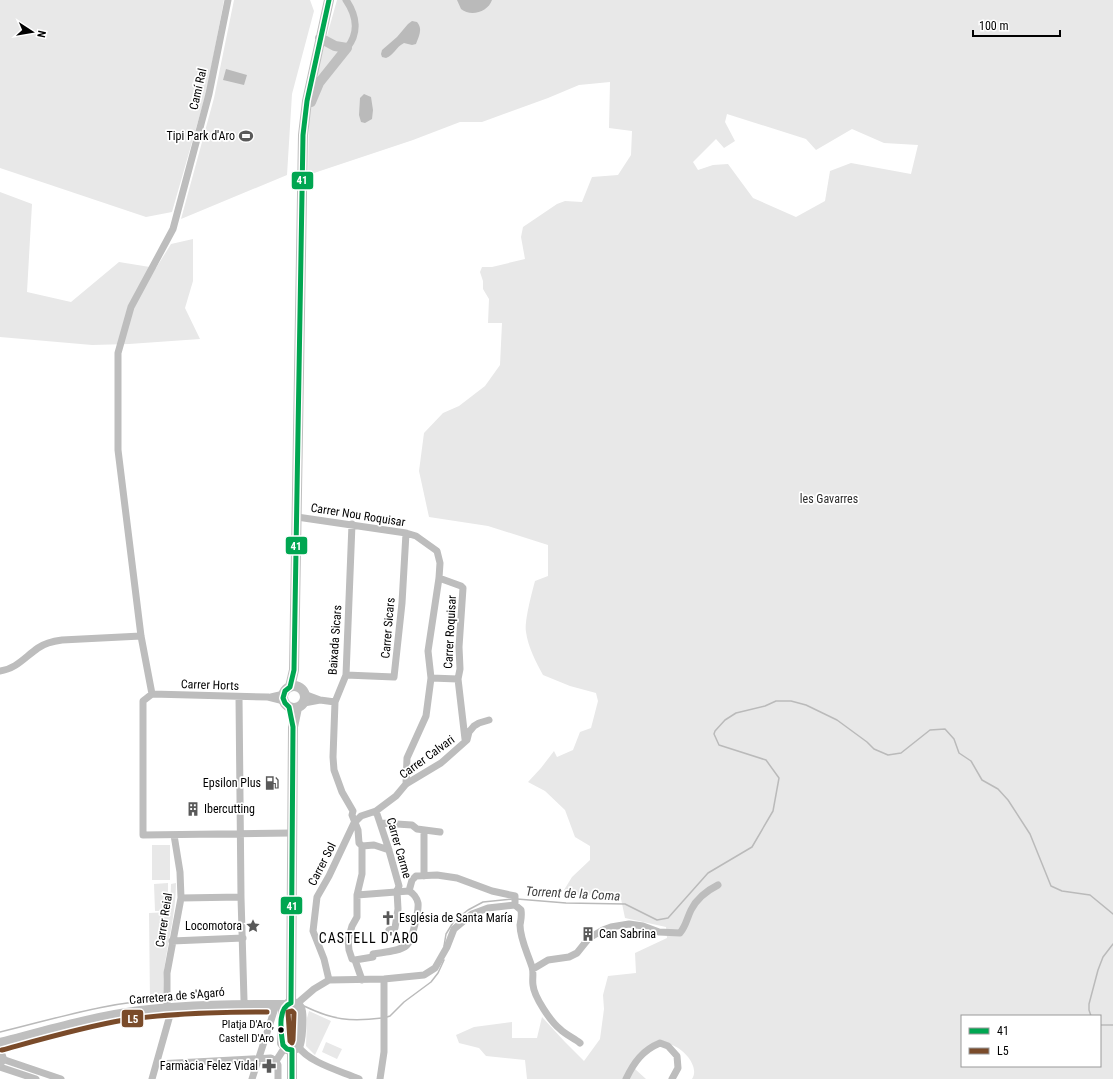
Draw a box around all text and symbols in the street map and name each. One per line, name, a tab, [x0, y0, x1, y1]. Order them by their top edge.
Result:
north arrow	[12, 12, 52, 52]
scale bar	[973, 12, 1060, 38]
text: 100 m	[979, 19, 1009, 33]
text: N	[34, 29, 48, 39]
street label: Camí Ral	[186, 67, 210, 111]
sports icon: Tipi Park d'Aro	[238, 128, 254, 144]
place label: Tipi Park d'Aro	[167, 129, 235, 143]
line badge: 41	[291, 171, 314, 190]
text: 41	[296, 174, 308, 187]
park label: les Gavarres	[800, 492, 858, 506]
street label: Carrer Nou Roquisar	[310, 501, 407, 529]
line badge: 41	[285, 536, 308, 555]
text: 41	[290, 540, 302, 553]
street label: Carrer Roquisar	[441, 595, 459, 669]
street label: Carrer Sicars	[378, 597, 398, 659]
street label: Baixada Sicars	[326, 605, 344, 675]
street label: Carrer Horts	[181, 677, 239, 693]
street label: Carrer Calvari	[397, 732, 457, 782]
fuel station icon: Epsilon Plus	[264, 775, 280, 791]
place label: Epsilon Plus	[203, 776, 261, 790]
building icon: Ibercutting	[185, 801, 201, 817]
place label: Ibercutting	[204, 802, 255, 816]
street label: Carrer Carme	[384, 816, 414, 880]
street label: Carrer Sol	[305, 840, 339, 888]
water label: Torrent de la Coma	[525, 884, 621, 903]
street label: Carrer Reial	[153, 892, 175, 948]
line badge: 41	[280, 896, 303, 915]
text: 41	[286, 900, 298, 913]
church icon: Església de Santa María	[380, 910, 396, 926]
place label: Església de Santa María	[399, 911, 513, 925]
place icon: Locomotora	[245, 918, 261, 934]
place label: Locomotora	[185, 919, 242, 933]
building icon: Can Sabrina	[580, 926, 596, 942]
place label: Can Sabrina	[599, 927, 656, 941]
district label: CASTELL D'ARO	[319, 930, 419, 946]
street label: Carretera de s'Agaró	[129, 985, 225, 1007]
line badge: L5	[121, 1009, 144, 1028]
text: L5	[128, 1013, 139, 1026]
legend	[961, 1015, 1101, 1067]
place label: Platja D'Aro, Castell D'Aro	[219, 1018, 274, 1045]
text: 41	[997, 1024, 1009, 1038]
marker: Platja D'Aro, Castell D'Aro	[276, 1025, 286, 1035]
text: L5	[997, 1044, 1009, 1058]
pharmacy icon: Farmàcia Felez Vidal	[261, 1058, 277, 1074]
place label: Farmàcia Felez Vidal	[160, 1059, 258, 1073]

